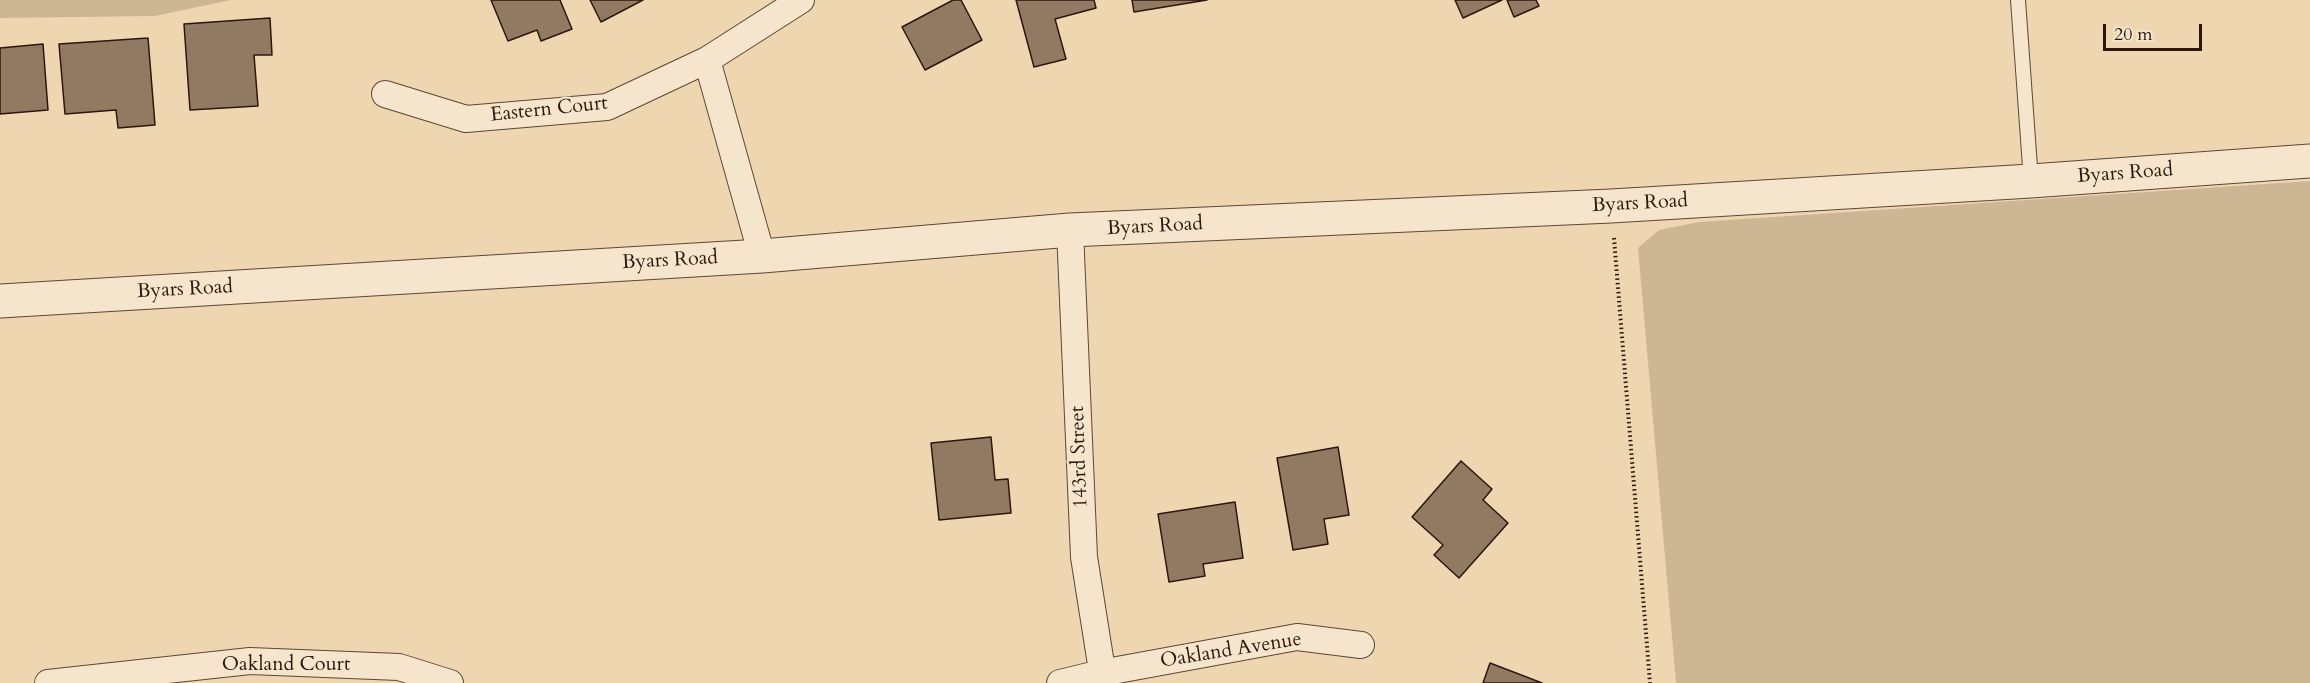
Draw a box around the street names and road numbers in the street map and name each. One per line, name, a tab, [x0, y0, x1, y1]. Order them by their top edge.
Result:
street label: Eastern Court	[489, 92, 609, 128]
street label: Byars Road	[2076, 159, 2174, 189]
street label: Byars Road	[1591, 190, 1689, 218]
street label: Byars Road	[1106, 213, 1204, 241]
street label: Byars Road	[621, 247, 719, 275]
street label: Byars Road	[136, 276, 234, 304]
street label: 143rd Street	[1066, 406, 1094, 508]
street label: Oakland Avenue	[1159, 628, 1303, 674]
street label: Oakland Court	[222, 653, 350, 677]

